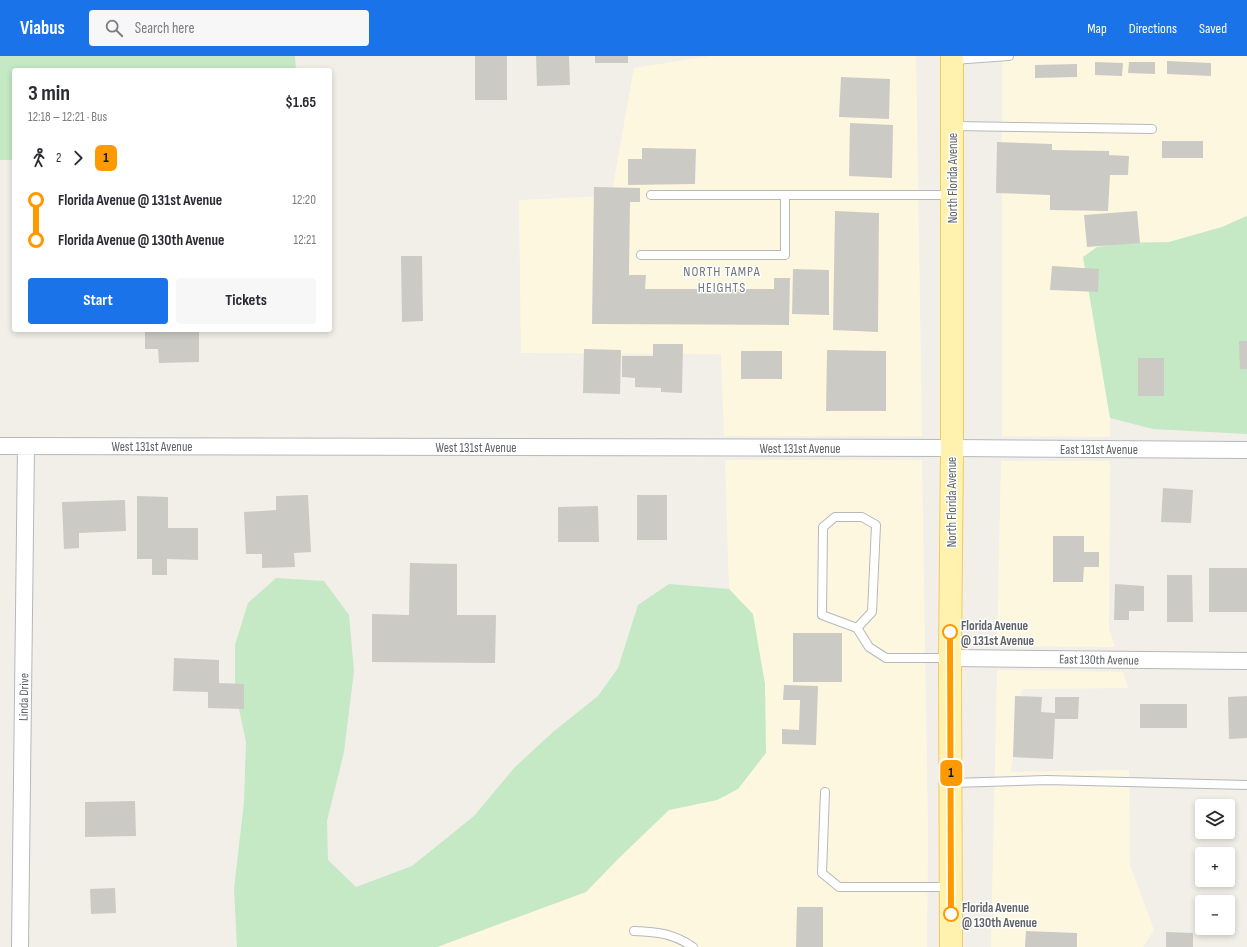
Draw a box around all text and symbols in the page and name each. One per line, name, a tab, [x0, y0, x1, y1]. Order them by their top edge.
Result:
search box	[89, 10, 369, 46]
text: Viabus	[20, 17, 65, 40]
icon: search	[103, 17, 125, 39]
text: Search here	[135, 19, 194, 38]
text: Map	[1087, 20, 1107, 37]
text: Directions	[1129, 20, 1177, 37]
text: Saved	[1199, 20, 1227, 37]
text: 3 min	[28, 80, 70, 107]
text: $1.65	[285, 93, 316, 112]
text: 12:18 – 12:21 · Bus	[28, 109, 107, 125]
street label: North Florida Avenue	[945, 133, 961, 223]
icon: walk	[28, 147, 50, 169]
icon: forward	[67, 147, 89, 169]
text: 1	[103, 149, 109, 166]
text: 2	[56, 150, 61, 166]
text: Florida Avenue @ 131st Avenue	[58, 191, 222, 210]
text: 12:20	[292, 192, 316, 208]
text: Florida Avenue @ 130th Avenue	[58, 231, 224, 250]
text: 12:21	[294, 232, 316, 248]
district label: NORTH TAMPA HEIGHTS	[683, 263, 761, 296]
button: Start	[28, 278, 168, 324]
button: Tickets	[176, 278, 316, 324]
street label: West 131st Avenue	[111, 439, 193, 455]
street label: West 131st Avenue	[435, 440, 517, 456]
street label: West 131st Avenue	[759, 441, 841, 457]
street label: East 131st Avenue	[1060, 442, 1138, 458]
street label: North Florida Avenue	[944, 457, 960, 547]
place label: Florida Avenue @ 131st Avenue	[961, 618, 1035, 649]
marker: Florida Avenue @ 131st Avenue	[942, 624, 958, 640]
street label: East 130th Avenue	[1059, 651, 1139, 669]
street label: Linda Drive	[16, 673, 32, 721]
line badge: 1	[938, 760, 964, 786]
text: 1	[948, 764, 954, 781]
map controls	[1195, 799, 1235, 935]
button: layers	[1195, 799, 1235, 839]
button: +	[1195, 847, 1235, 887]
button: −	[1195, 895, 1235, 935]
place label: Florida Avenue @ 130th Avenue	[962, 900, 1038, 931]
marker: Florida Avenue @ 130th Avenue	[943, 906, 959, 922]

